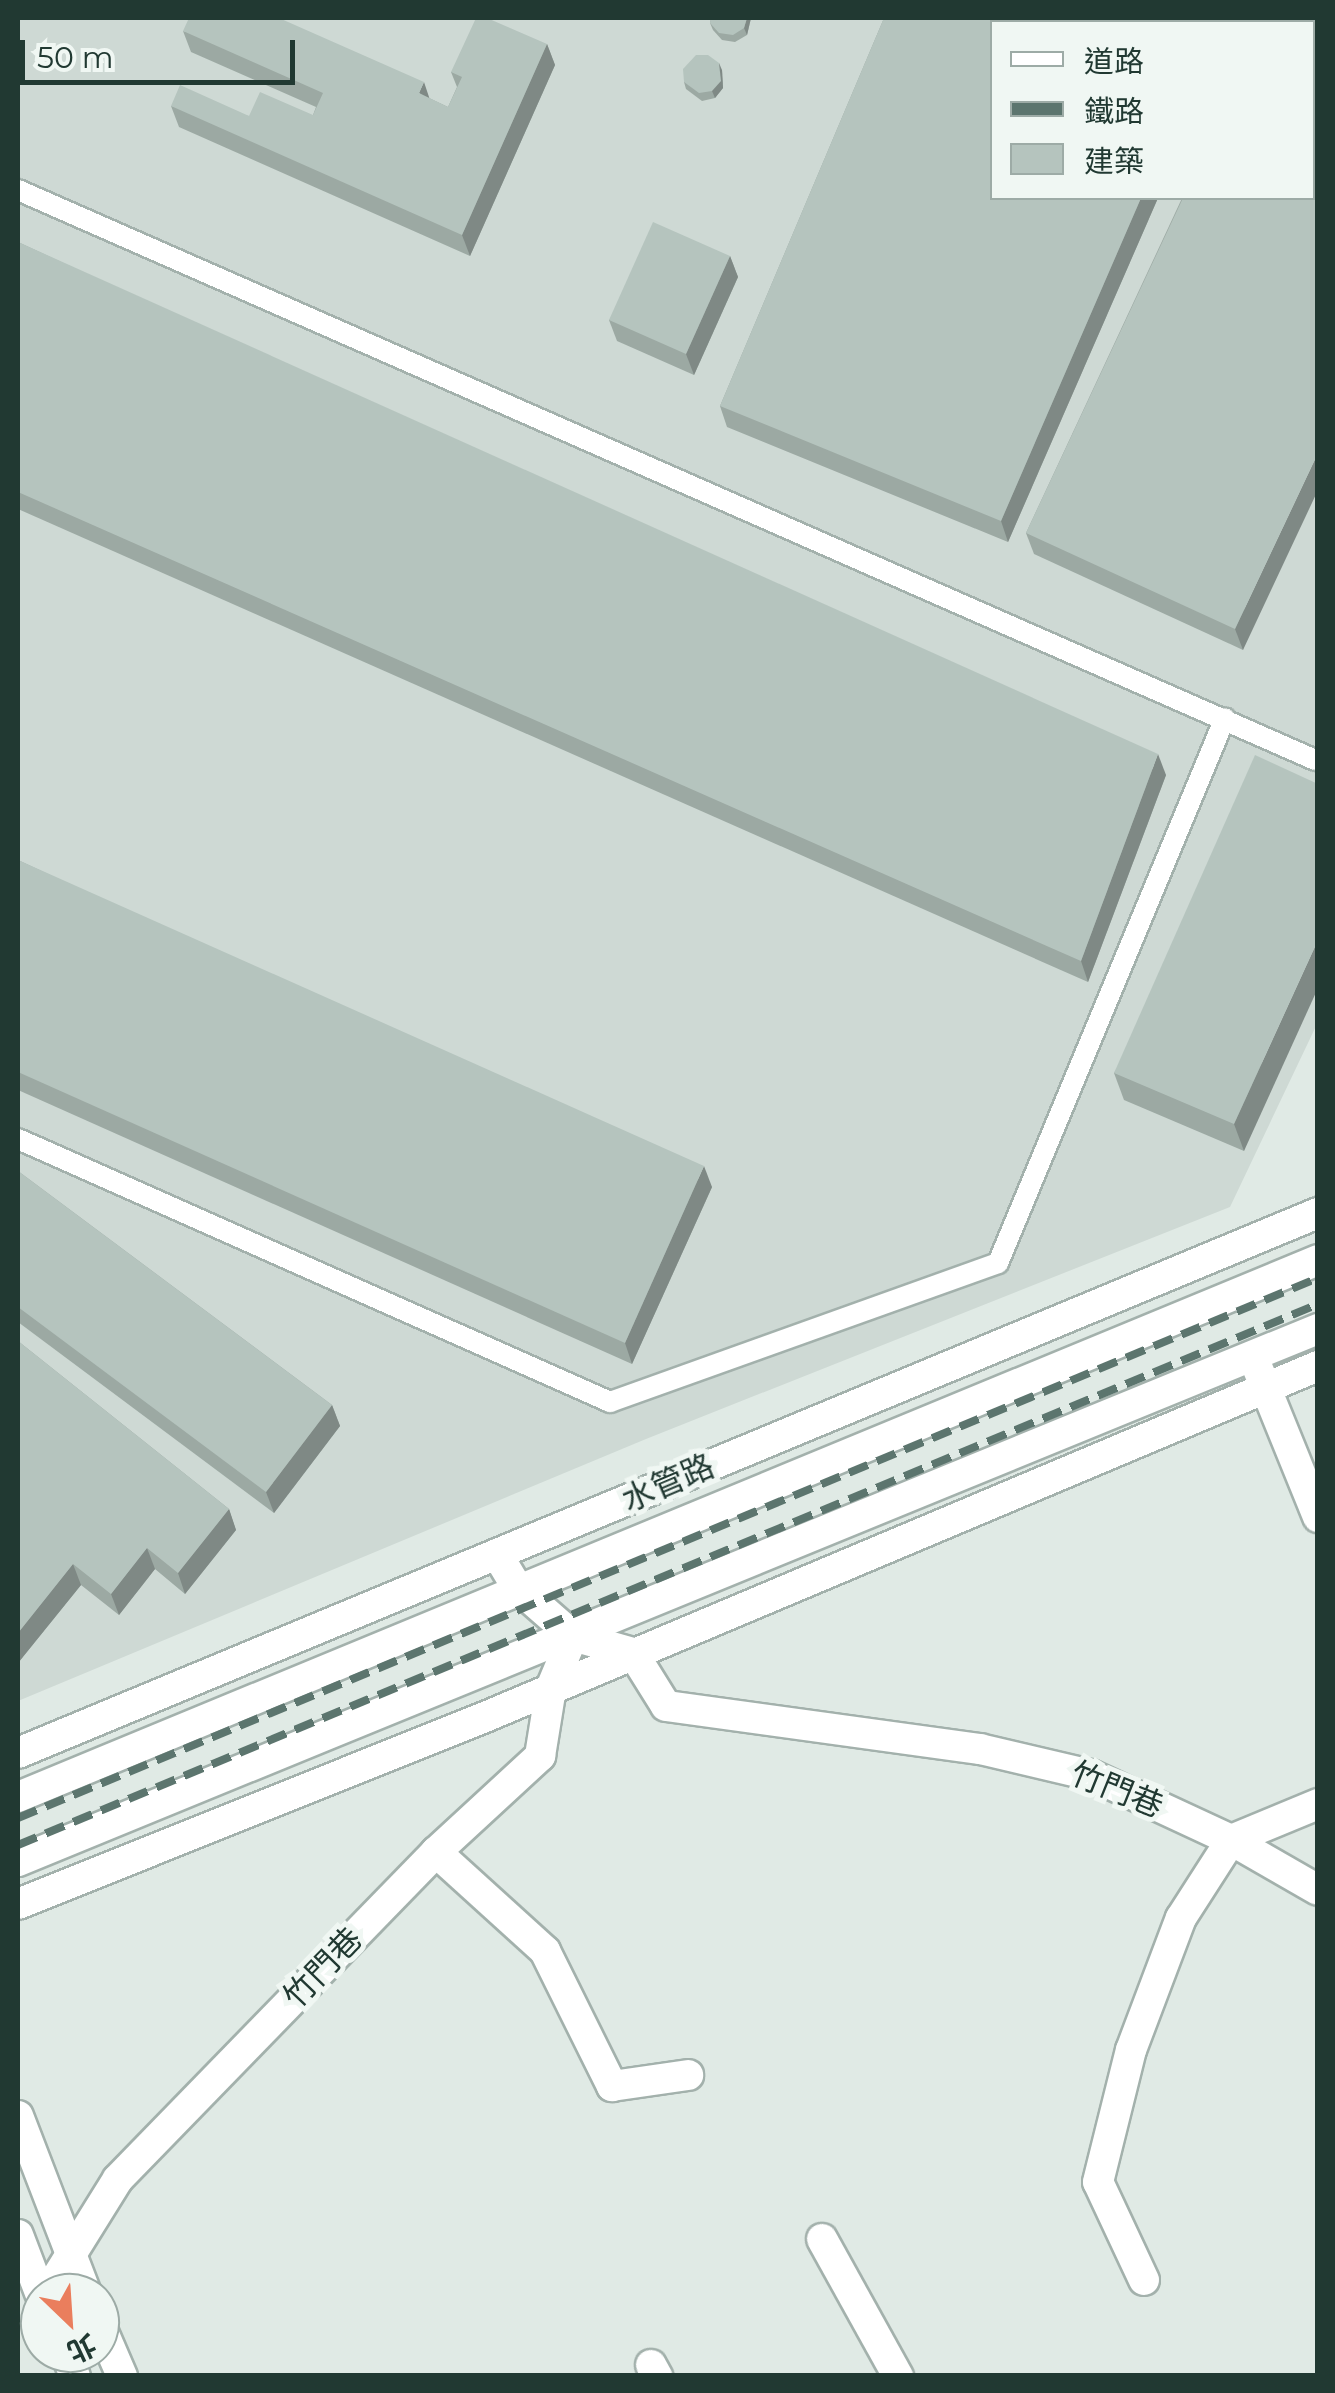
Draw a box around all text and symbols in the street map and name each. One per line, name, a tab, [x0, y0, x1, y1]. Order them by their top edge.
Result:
scale bar	[25, 20, 300, 82]
legend	[990, 20, 1315, 200]
text: 50 m	[37, 39, 114, 76]
text: 道路	[1084, 43, 1144, 80]
text: 鐵路	[1084, 93, 1144, 130]
text: 建築	[1084, 143, 1144, 180]
street label: 水管路	[616, 1447, 720, 1519]
street label: 竹門巷	[1065, 1754, 1169, 1826]
street label: 竹門巷	[276, 1920, 370, 2016]
north arrow	[20, 2273, 120, 2373]
text: 北	[62, 2327, 102, 2370]

